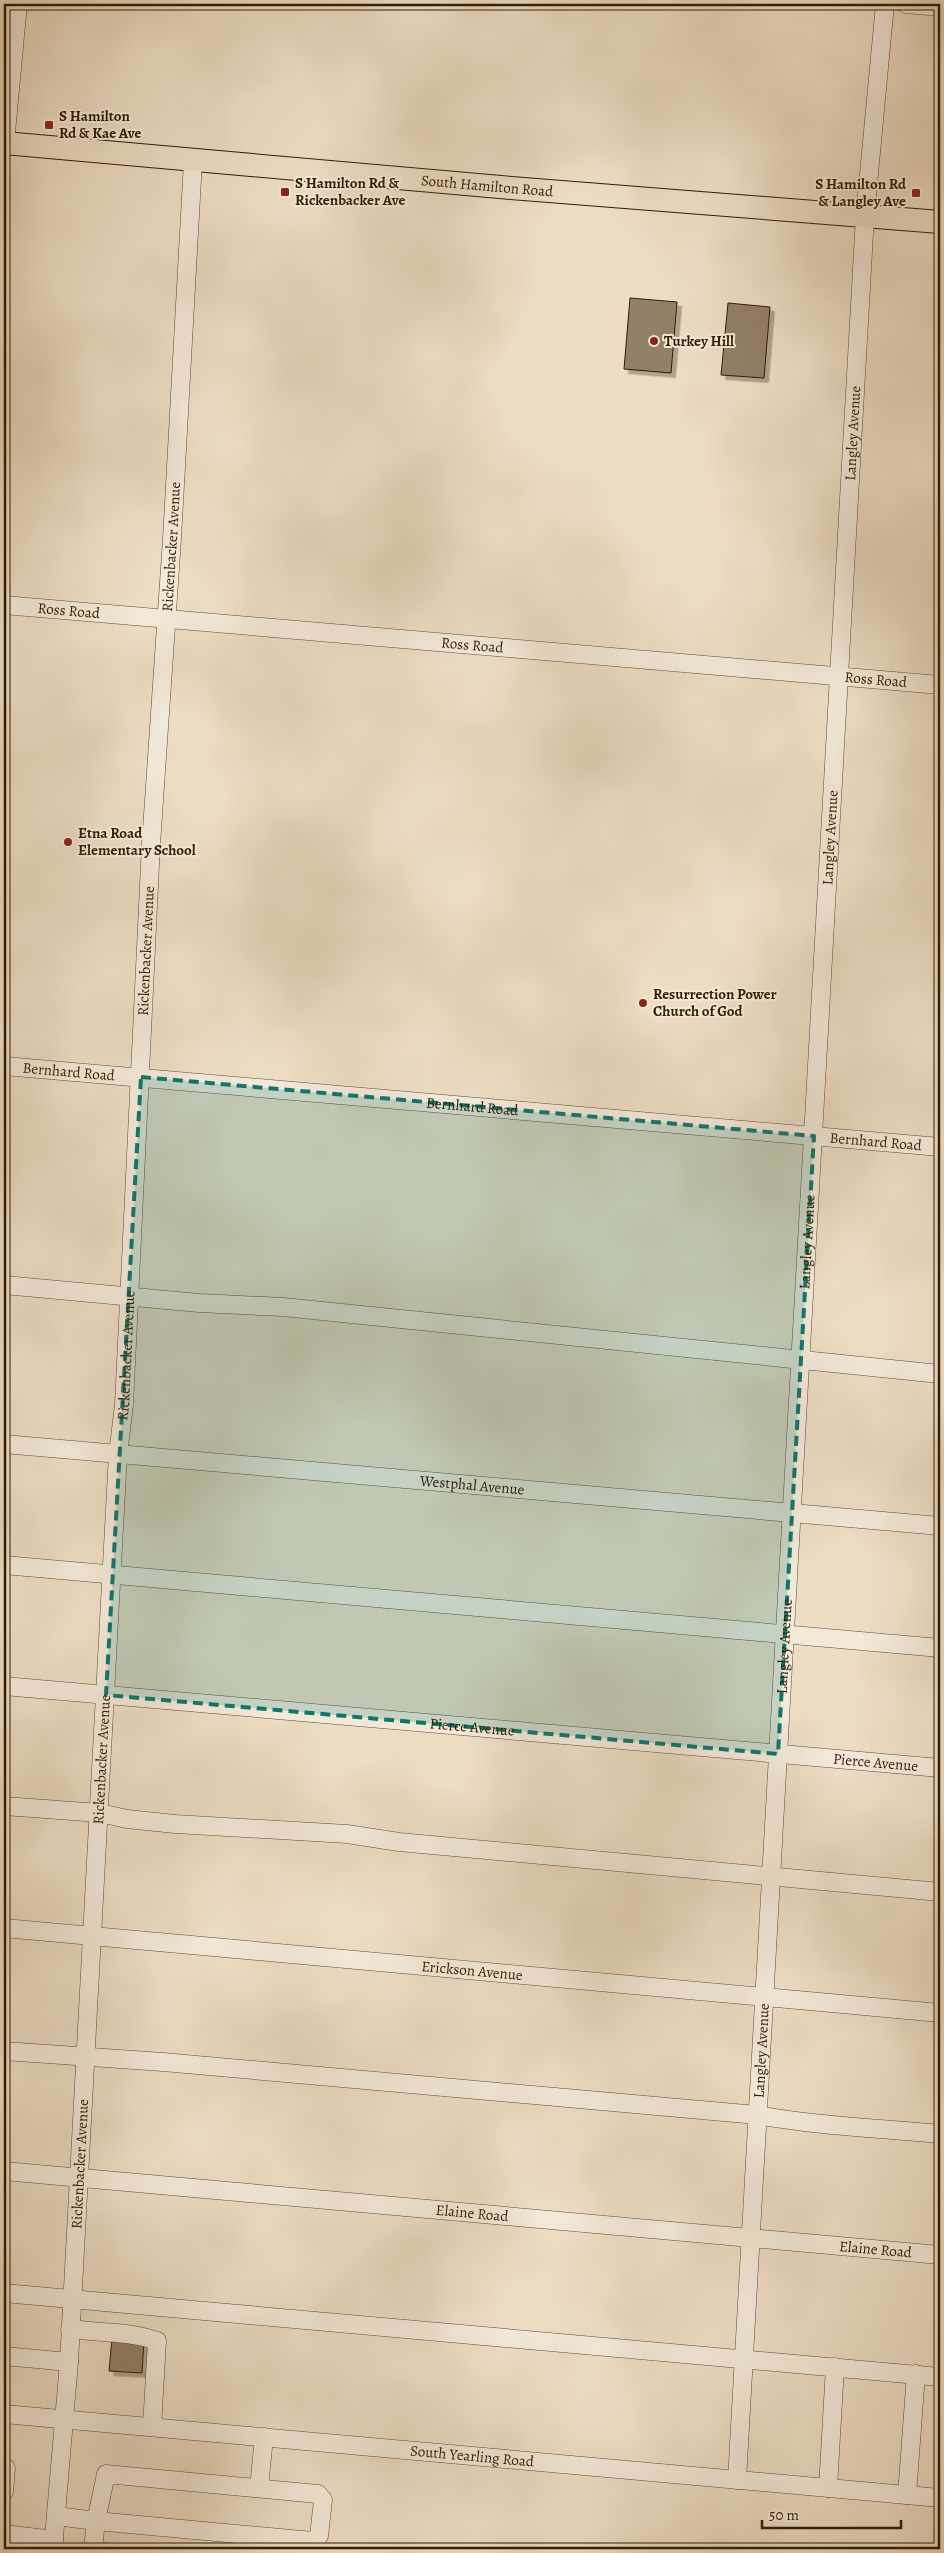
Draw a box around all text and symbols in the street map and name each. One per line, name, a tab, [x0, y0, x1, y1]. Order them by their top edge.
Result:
place label: S Hamilton Rd & Kae Ave	[59, 106, 141, 143]
marker: S Hamilton Rd & Kae Ave	[43, 119, 55, 131]
street label: South Hamilton Road	[420, 170, 555, 201]
place label: S Hamilton Rd & Rickenbacker Ave	[295, 173, 406, 210]
place label: S Hamilton Rd & Langley Ave	[815, 174, 907, 211]
marker: S Hamilton Rd & Rickenbacker Ave	[279, 186, 291, 198]
marker: S Hamilton Rd & Langley Ave	[910, 187, 922, 199]
place label: Turkey Hill	[664, 331, 734, 351]
marker: Turkey Hill	[648, 335, 660, 347]
street label: Langley Avenue	[840, 385, 865, 481]
street label: Rickenbacker Avenue	[157, 481, 185, 612]
street label: Ross Road	[37, 598, 102, 623]
street label: Ross Road	[440, 632, 505, 658]
street label: Ross Road	[844, 667, 909, 692]
street label: Langley Avenue	[817, 789, 843, 886]
place label: Etna Road Elementary School	[78, 823, 196, 860]
marker: Etna Road Elementary School	[62, 836, 74, 848]
street label: Rickenbacker Avenue	[133, 885, 159, 1016]
place label: Resurrection Power Church of God	[653, 984, 777, 1021]
marker: Resurrection Power Church of God	[637, 997, 649, 1009]
street label: Bernhard Road	[22, 1058, 117, 1086]
street label: Bernhard Road	[425, 1093, 520, 1121]
street label: Bernhard Road	[829, 1127, 924, 1155]
street label: Langley Avenue	[794, 1194, 820, 1290]
street label: Rickenbacker Avenue	[112, 1290, 140, 1422]
street label: Westphal Avenue	[418, 1470, 526, 1500]
street label: Langley Avenue	[771, 1598, 797, 1694]
street label: Rickenbacker Avenue	[88, 1694, 115, 1825]
street label: Pierce Avenue	[429, 1713, 516, 1741]
street label: Pierce Avenue	[832, 1749, 919, 1776]
street label: Erickson Avenue	[421, 1956, 524, 1985]
street label: Langley Avenue	[749, 2002, 774, 2099]
street label: Rickenbacker Avenue	[66, 2098, 93, 2229]
street label: Elaine Road	[435, 2200, 510, 2226]
street label: Elaine Road	[838, 2236, 914, 2263]
street label: South Yearling Road	[409, 2441, 536, 2472]
scale bar	[762, 2498, 900, 2530]
text: 50 m	[769, 2505, 799, 2525]

